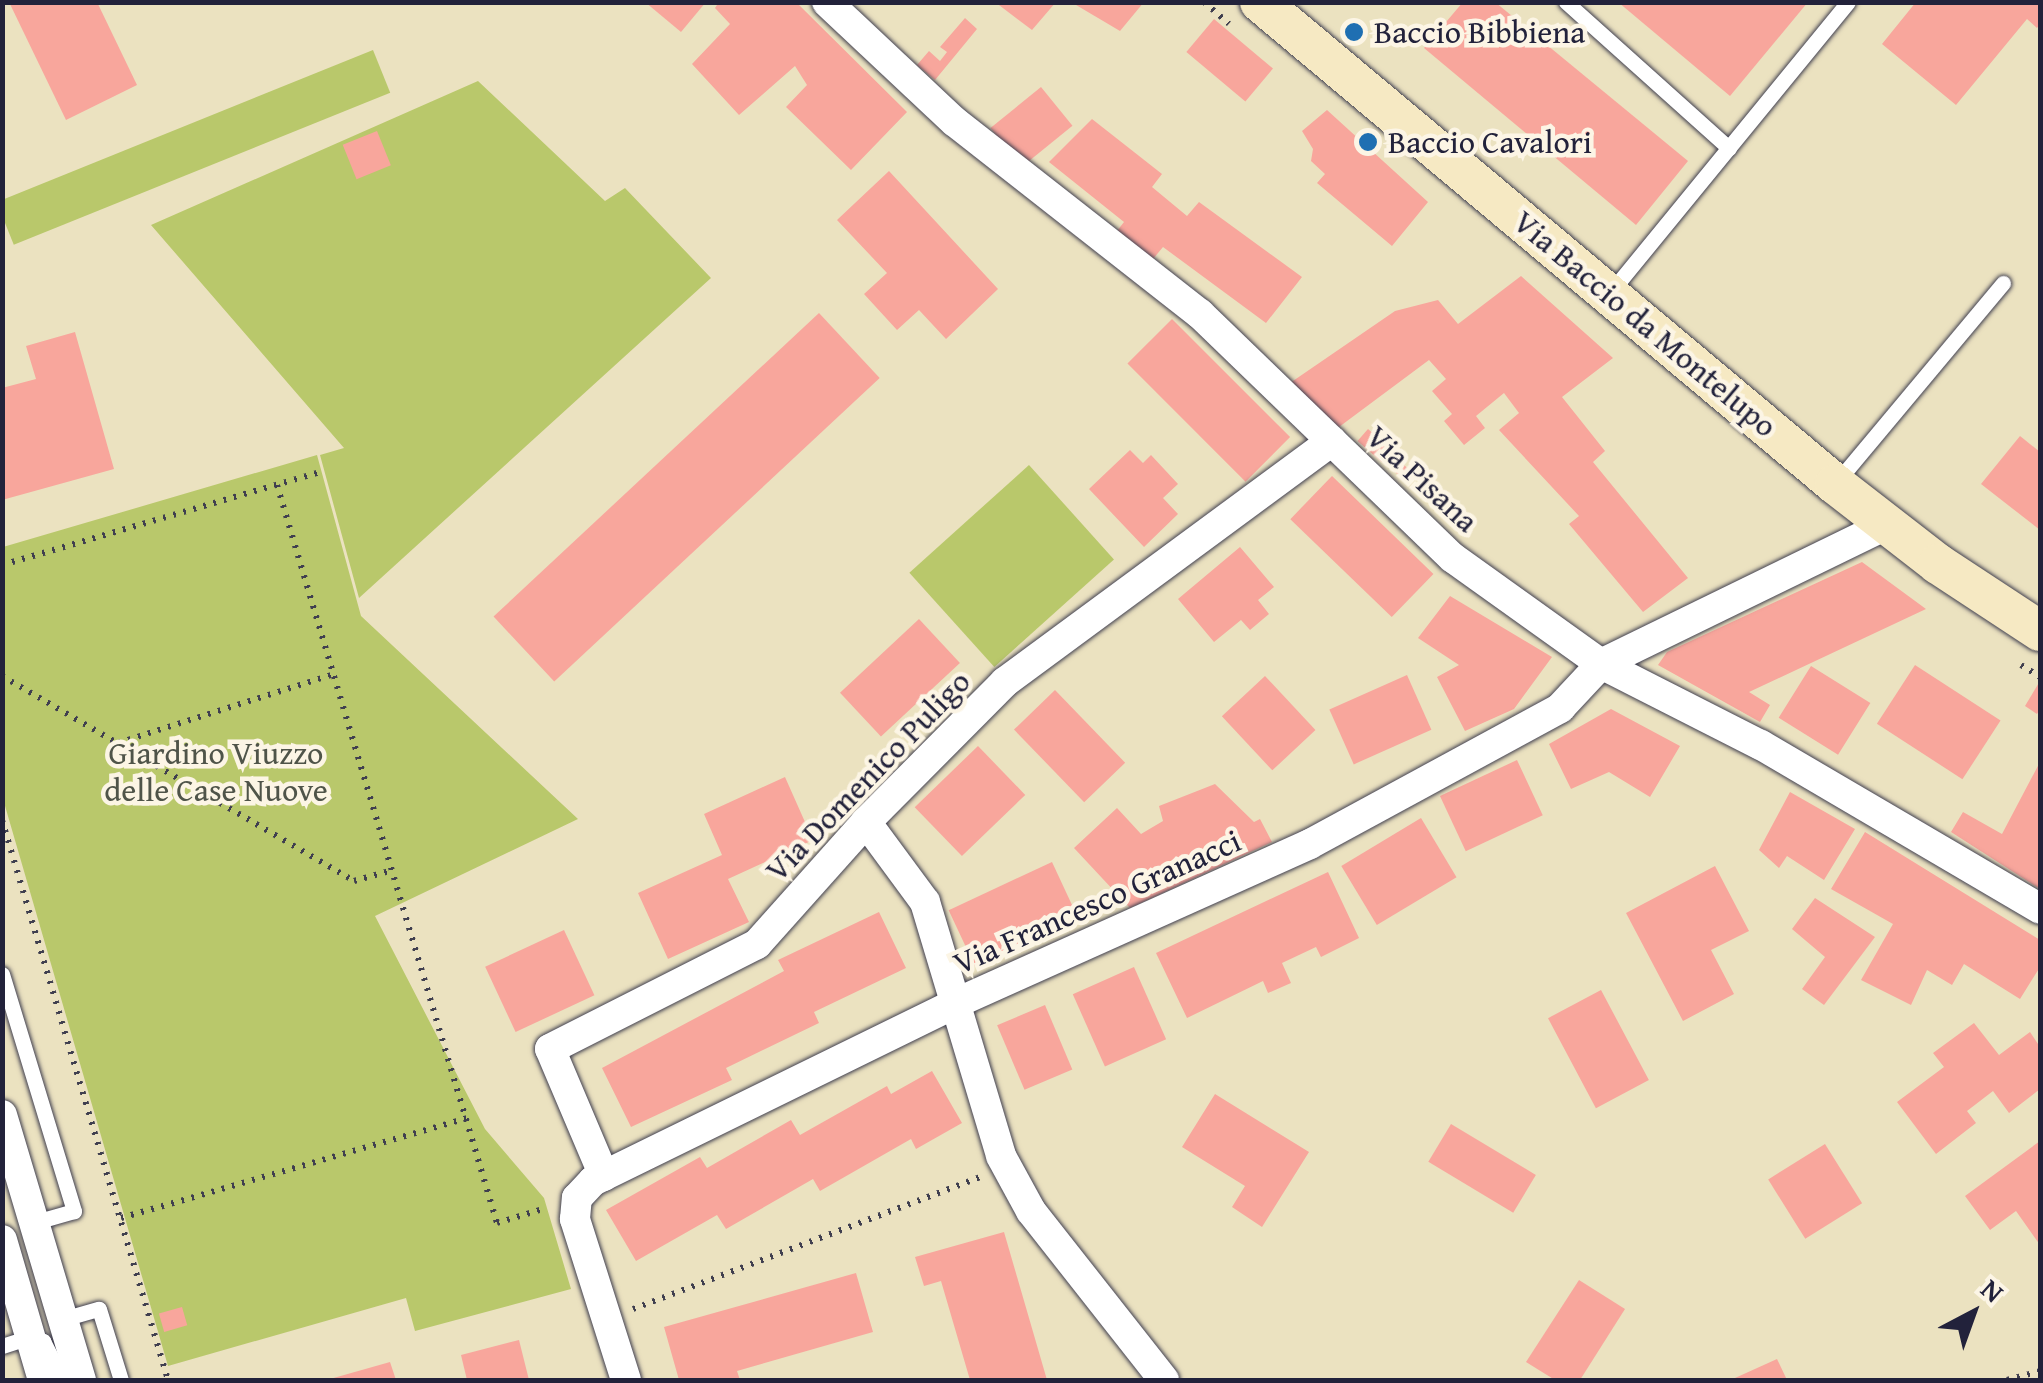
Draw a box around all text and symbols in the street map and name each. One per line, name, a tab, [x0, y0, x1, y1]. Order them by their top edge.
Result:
place label: Baccio Bibbiena	[1374, 13, 1585, 51]
marker: Baccio Bibbiena	[1343, 21, 1365, 43]
place label: Baccio Cavalori	[1388, 123, 1592, 161]
marker: Baccio Cavalori	[1357, 131, 1379, 153]
street label: Via Baccio da Montelupo	[1505, 203, 1785, 445]
street label: Via Pisana	[1358, 417, 1486, 541]
street label: Via Domenico Puligo	[758, 663, 978, 889]
park label: Giardino Viuzzo delle Case Nuove	[104, 735, 328, 810]
street label: Via Francesco Granacci	[947, 821, 1247, 983]
north arrow	[1923, 1263, 2023, 1363]
text: N	[1972, 1268, 2014, 1312]

